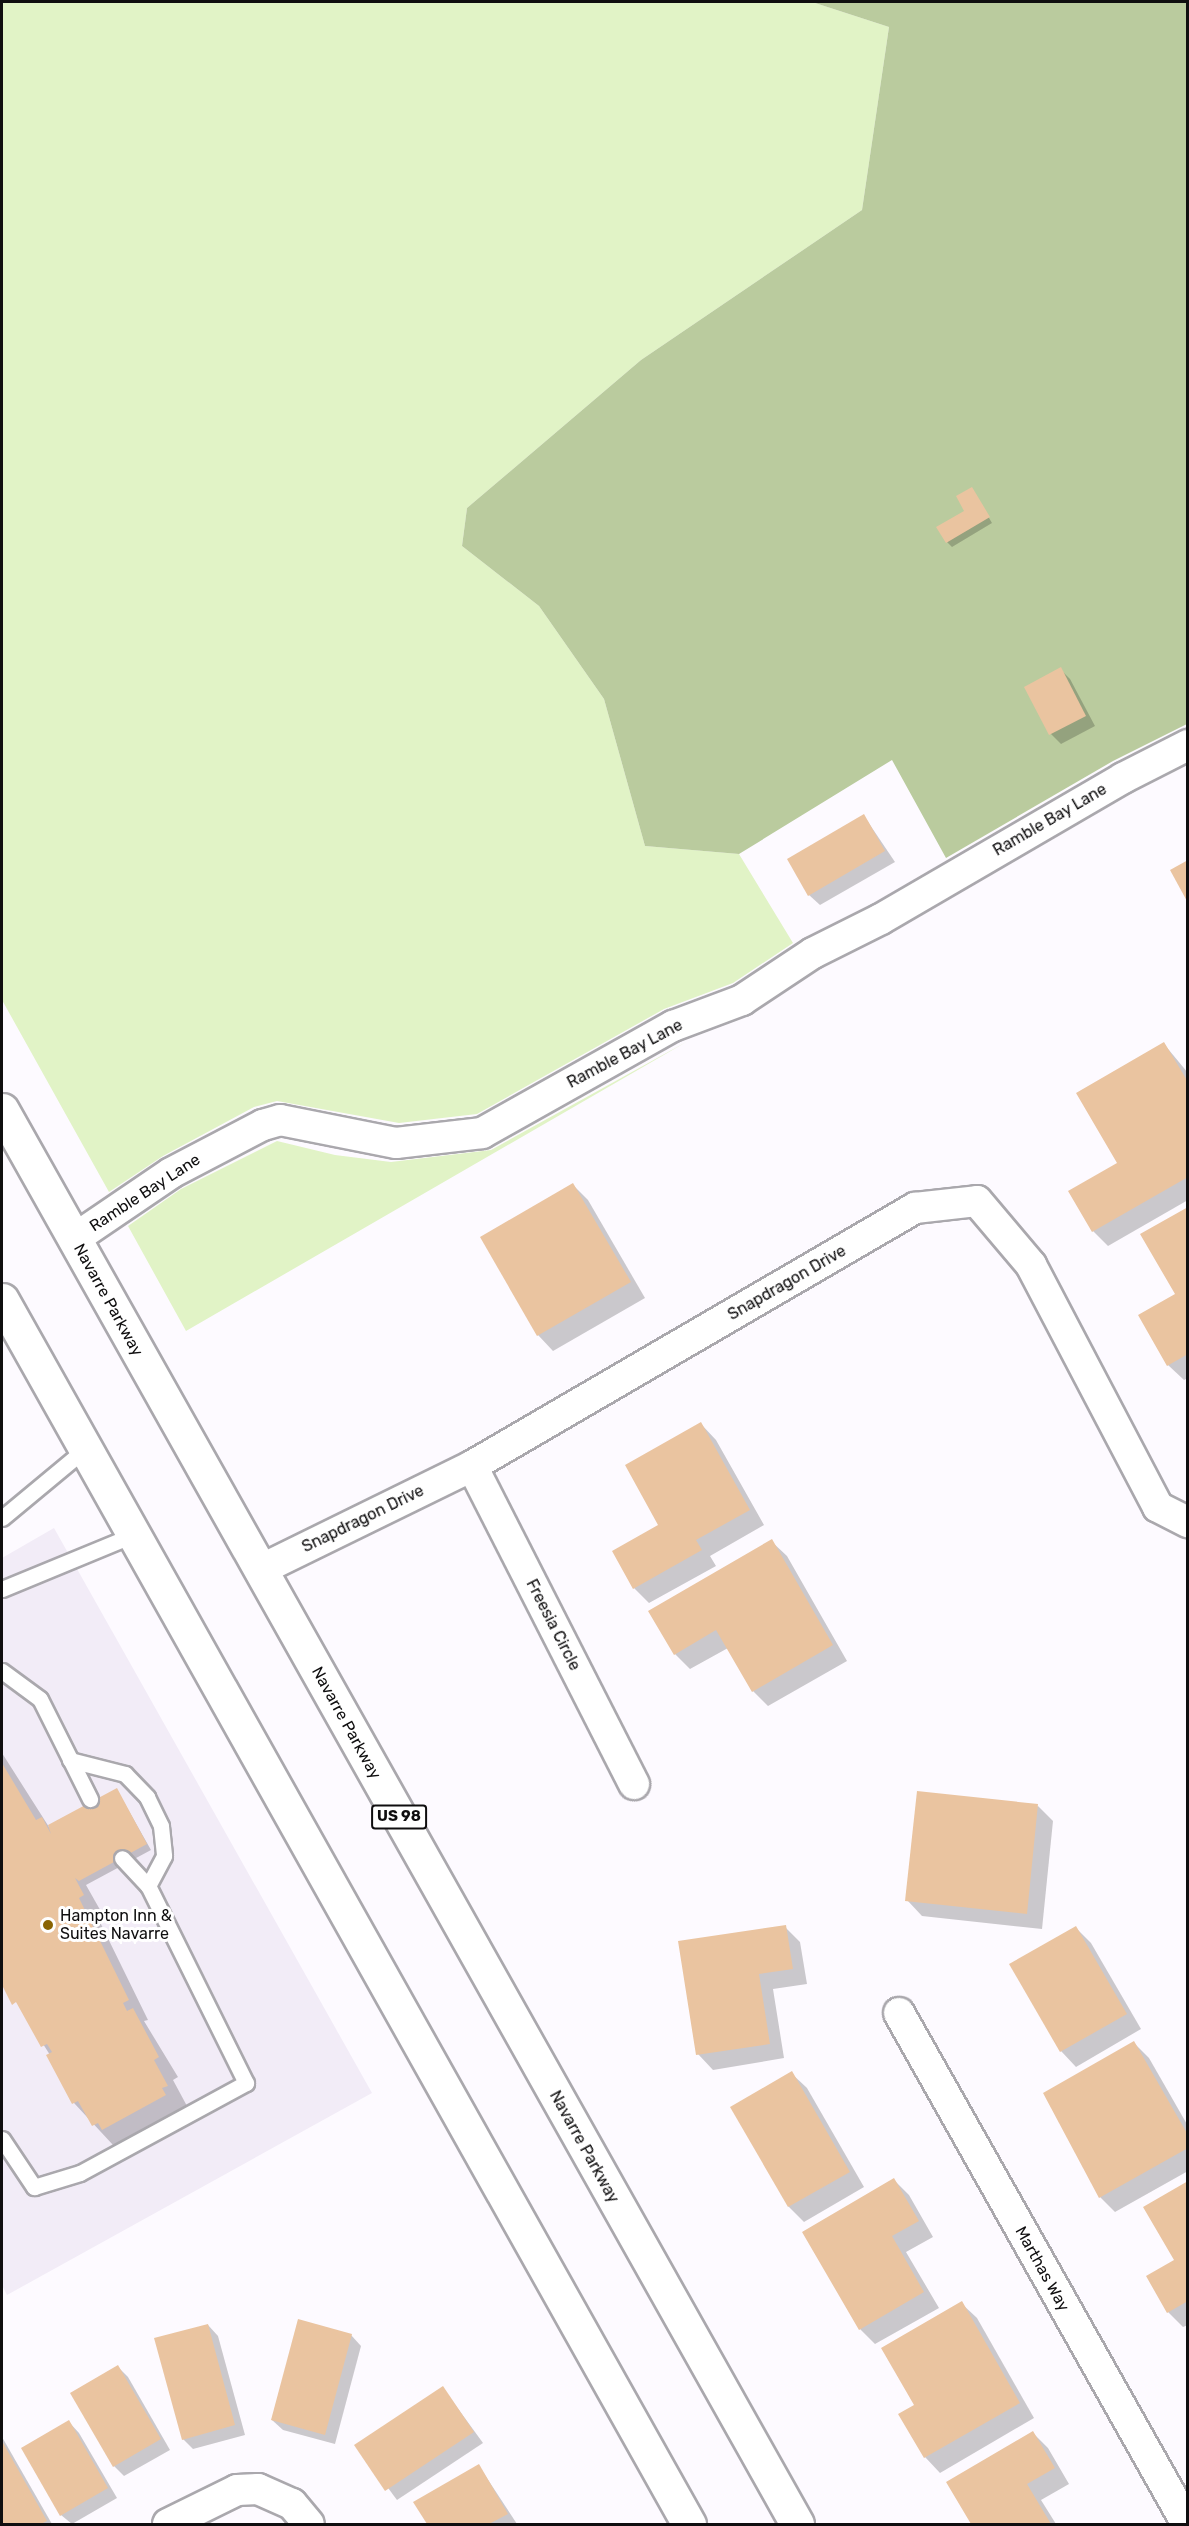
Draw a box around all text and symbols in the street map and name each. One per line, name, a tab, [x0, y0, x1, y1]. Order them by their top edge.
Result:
street label: Ramble Bay Lane	[990, 780, 1110, 860]
street label: Ramble Bay Lane	[564, 1015, 686, 1093]
street label: Ramble Bay Lane	[86, 1150, 204, 1236]
street label: Navarre Parkway	[69, 1241, 147, 1359]
street label: Snapdragon Drive	[725, 1241, 849, 1325]
street label: Snapdragon Drive	[299, 1481, 427, 1557]
street label: Freesia Circle	[522, 1576, 584, 1674]
street label: Navarre Parkway	[307, 1664, 385, 1782]
road number: US 98	[370, 1805, 428, 1829]
place label: Hampton Inn & Suites Navarre	[60, 1906, 172, 1944]
marker: Hampton Inn & Suites Navarre	[41, 1918, 55, 1932]
street label: Navarre Parkway	[545, 2088, 623, 2206]
street label: Marthas Way	[1011, 2223, 1073, 2315]

